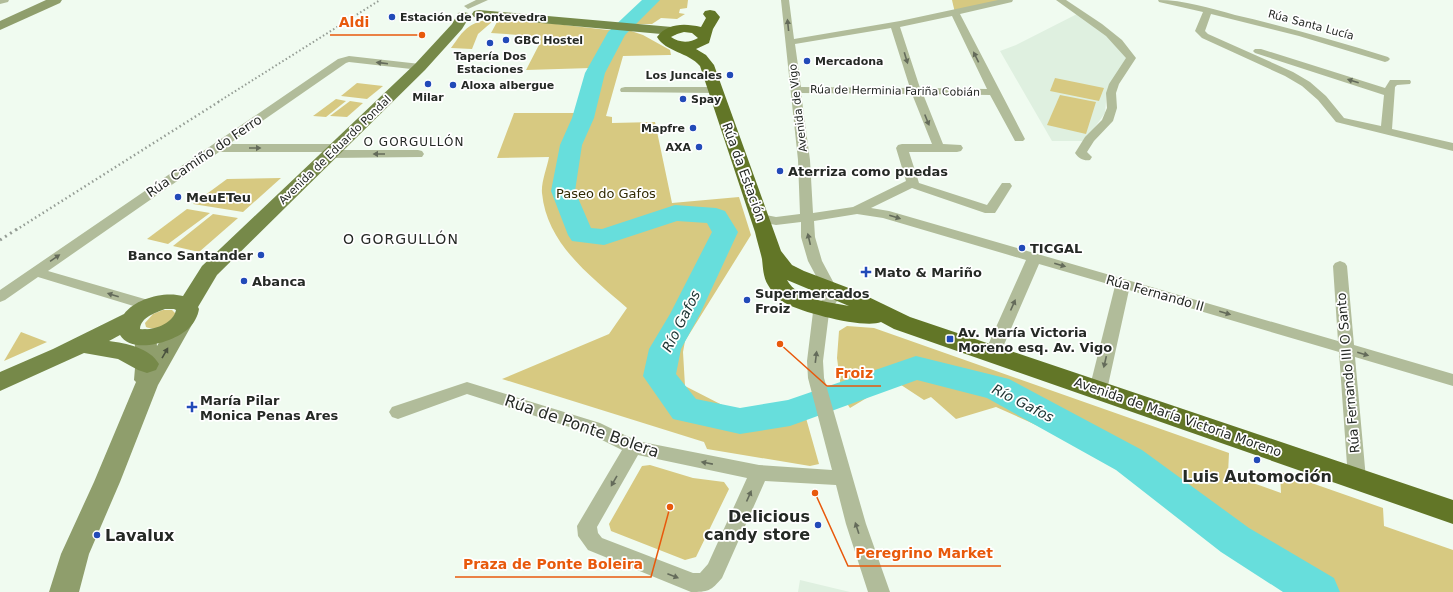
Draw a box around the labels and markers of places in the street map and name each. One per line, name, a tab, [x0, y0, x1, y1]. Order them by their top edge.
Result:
callout: Aldi	[330, 9, 377, 35]
place label: Estación de Pontevedra	[400, 11, 547, 24]
marker: Estación de Pontevedra	[387, 12, 397, 22]
place label: GBC Hostel	[514, 34, 583, 47]
marker: GBC Hostel	[501, 35, 511, 45]
marker: Tapería Dos Estaciones	[485, 38, 495, 48]
place label: Tapería Dos Estaciones	[454, 50, 527, 76]
place label: Mercadona	[815, 55, 883, 68]
marker: Mercadona	[802, 56, 812, 66]
place label: Los Juncales	[646, 69, 722, 82]
marker: Los Juncales	[725, 70, 735, 80]
marker: Milar	[423, 79, 433, 89]
place label: Aloxa albergue	[461, 79, 554, 92]
marker: Aloxa albergue	[448, 80, 458, 90]
place label: Milar	[412, 91, 444, 104]
place label: Spay	[691, 93, 721, 106]
marker: Spay	[678, 94, 688, 104]
place label: Mapfre	[641, 122, 685, 135]
marker: Mapfre	[688, 123, 698, 133]
place label: AXA	[665, 141, 691, 154]
marker: AXA	[694, 142, 704, 152]
place label: Aterriza como puedas	[788, 164, 948, 179]
marker: Aterriza como puedas	[775, 166, 785, 176]
place label: MeuETeu	[186, 190, 251, 205]
marker: MeuETeu	[173, 192, 183, 202]
place label: TICGAL	[1030, 241, 1082, 256]
marker: TICGAL	[1017, 243, 1027, 253]
place label: Banco Santander	[128, 248, 254, 263]
marker: Banco Santander	[256, 250, 266, 260]
place label: Mato & Mariño	[874, 265, 982, 280]
marker: Mato & Mariño	[861, 267, 871, 277]
place label: Abanca	[252, 274, 306, 289]
marker: Abanca	[239, 276, 249, 286]
place label: Supermercados Froiz	[755, 286, 870, 316]
marker: Supermercados Froiz	[742, 295, 752, 305]
place label: Av. María Victoria Moreno esq. Av. Vigo	[958, 325, 1112, 355]
marker: Av. María Victoria Moreno esq. Av. Vigo	[945, 334, 955, 344]
callout: Froiz	[827, 360, 881, 386]
place label: María Pilar Monica Penas Ares	[200, 393, 339, 423]
marker: María Pilar Monica Penas Ares	[187, 402, 197, 412]
marker: Luis Automoción	[1252, 455, 1262, 465]
place label: Luis Automoción	[1182, 467, 1332, 486]
place label: Delicious candy store	[704, 507, 810, 544]
marker: Delicious candy store	[813, 520, 823, 530]
place label: Lavalux	[105, 526, 175, 545]
marker: Lavalux	[92, 530, 102, 540]
callout: Peregrino Market	[848, 540, 1001, 566]
callout: Praza de Ponte Boleira	[455, 551, 651, 577]

